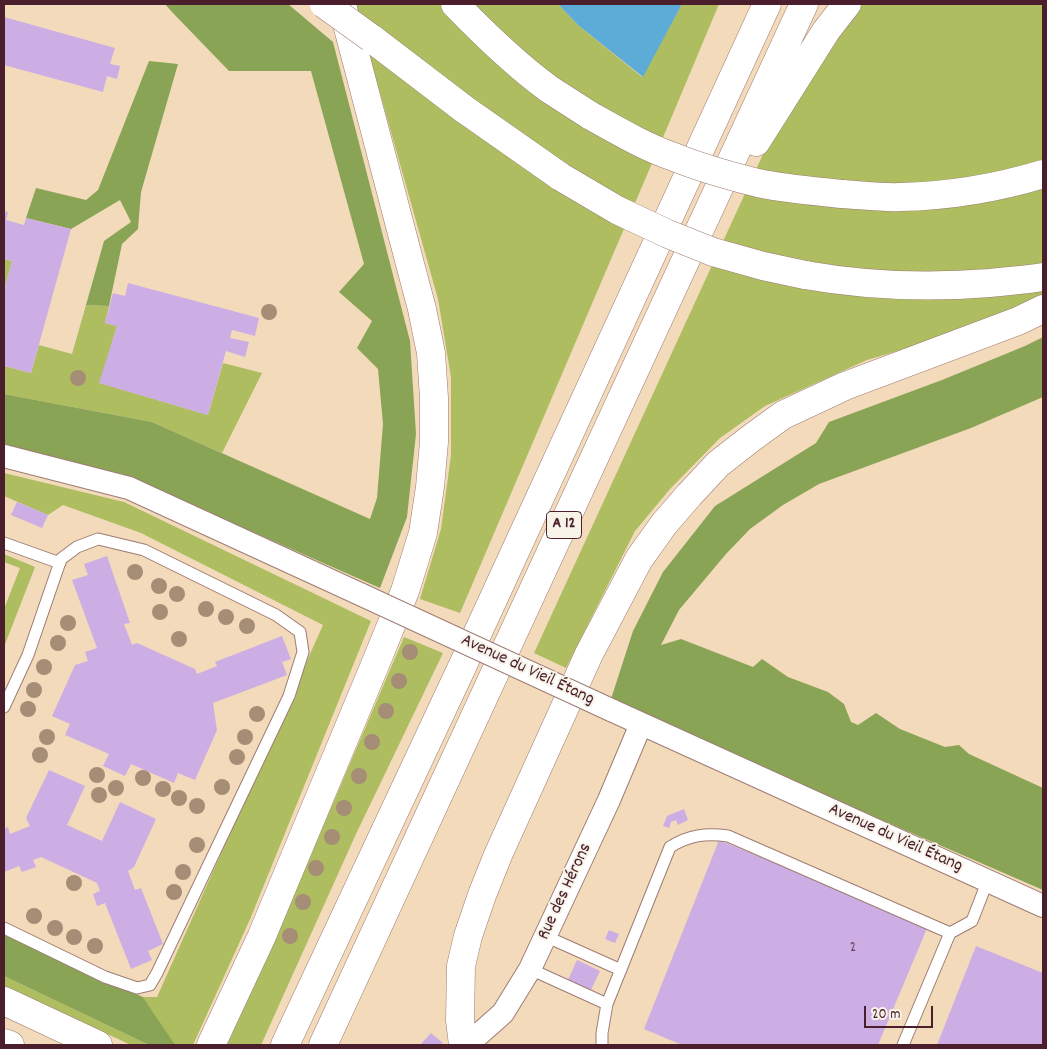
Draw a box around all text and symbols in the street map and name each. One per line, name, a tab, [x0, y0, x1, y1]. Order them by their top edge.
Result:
road number: A 12	[546, 512, 582, 538]
street label: Avenue du Vieil Étang	[457, 631, 597, 711]
street label: Avenue du Vieil Étang	[825, 800, 965, 878]
street label: Rue des Hérons	[534, 840, 598, 944]
house number: 2	[850, 940, 856, 958]
scale bar	[867, 996, 936, 1028]
text: 20 m	[872, 1004, 900, 1026]

